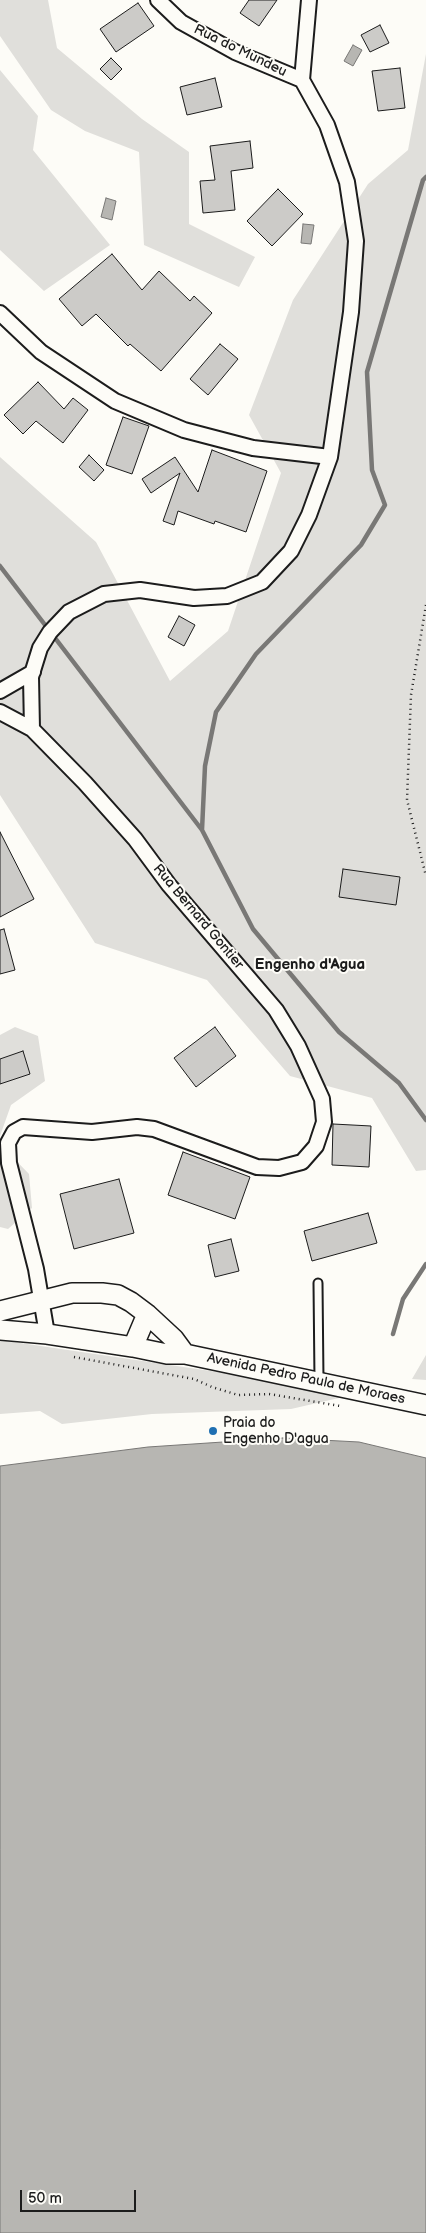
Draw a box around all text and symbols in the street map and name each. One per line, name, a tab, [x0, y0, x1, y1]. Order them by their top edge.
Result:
street label: Rua do Mundeu	[191, 21, 289, 81]
street label: Rua Bernard Gontier	[149, 861, 247, 973]
district label: Engenho d'Agua	[255, 956, 365, 974]
street label: Avenida Pedro Paula de Moraes	[206, 1350, 406, 1408]
place label: Praia do Engenho D'agua	[223, 1415, 329, 1448]
marker: Praia do Engenho D'agua	[207, 1425, 219, 1437]
scale bar	[22, 2180, 139, 2212]
text: 50 m	[28, 2189, 62, 2208]

